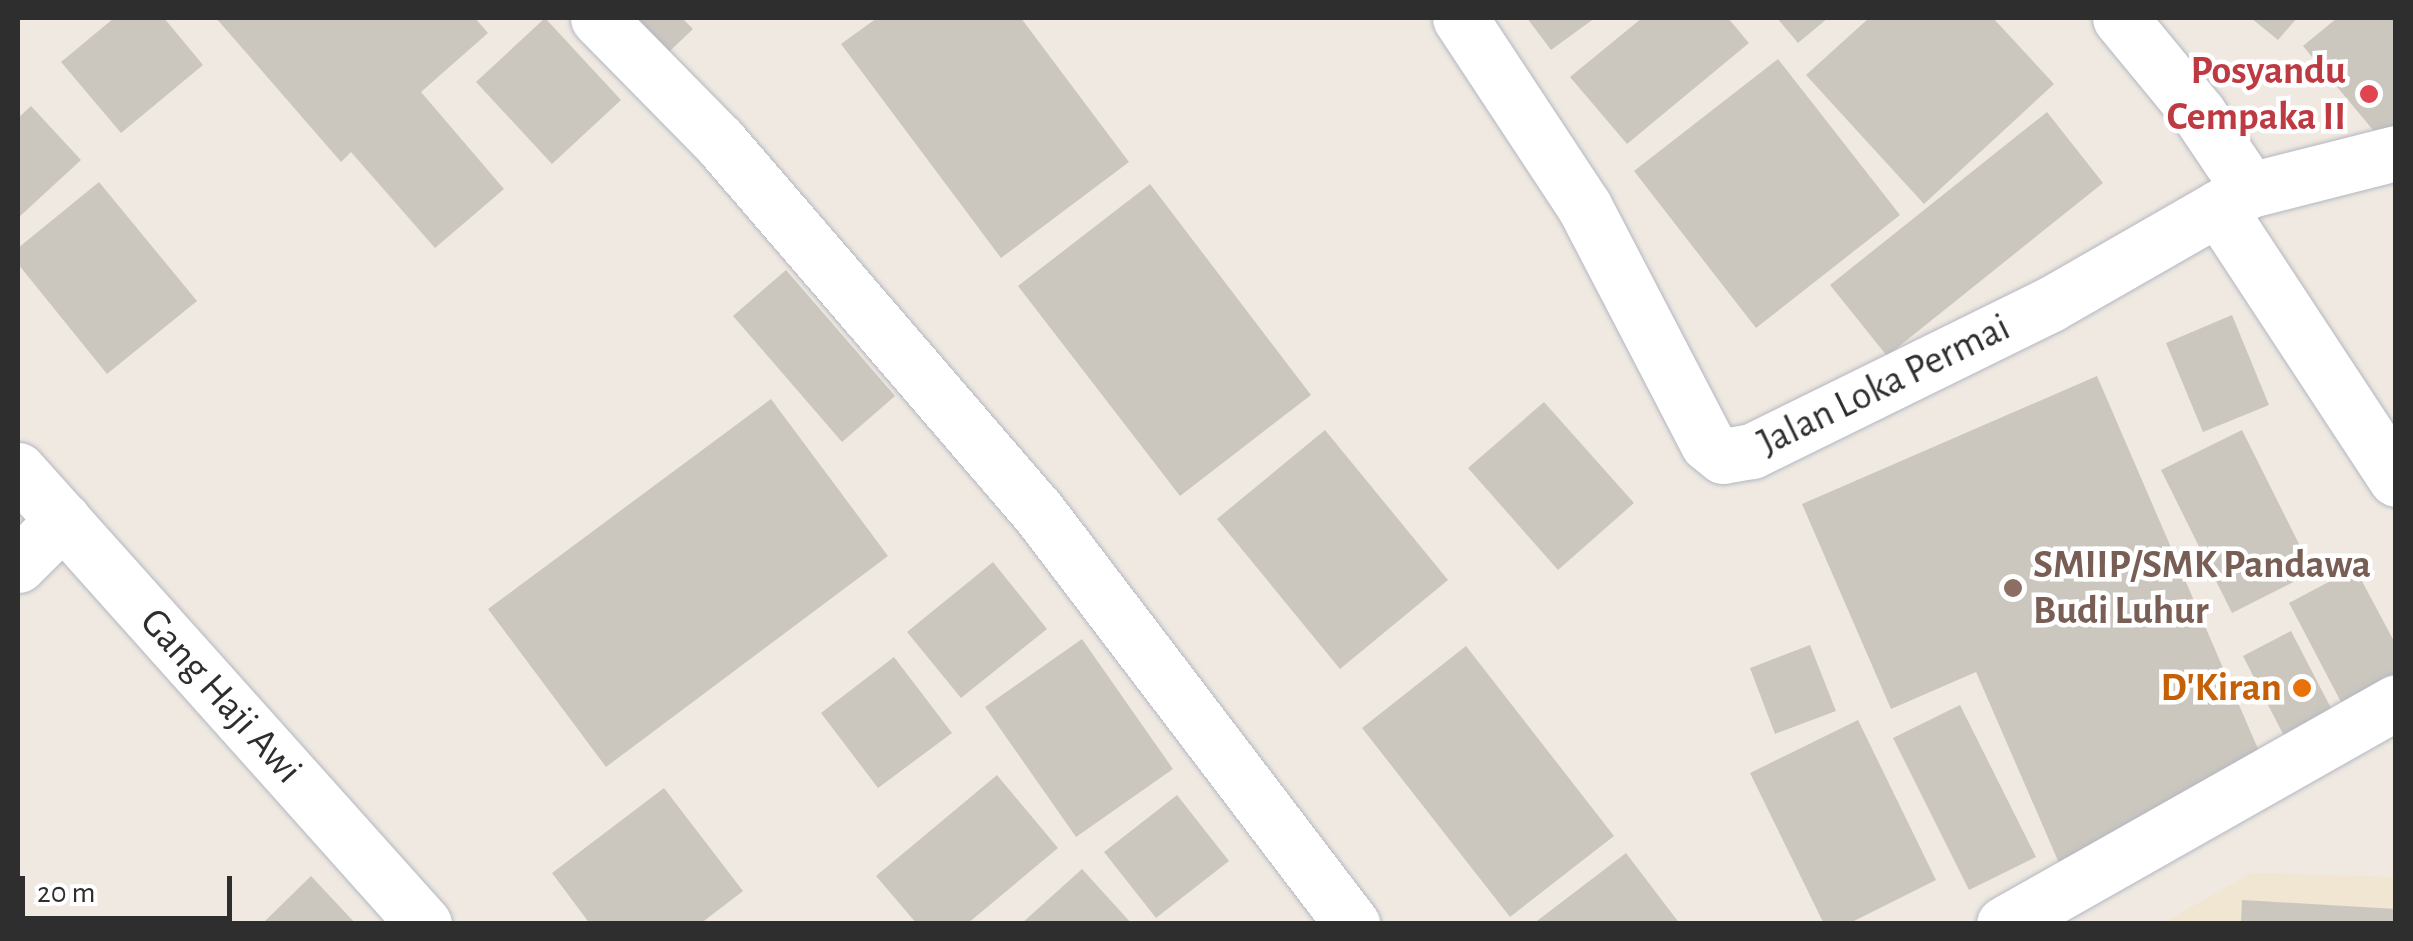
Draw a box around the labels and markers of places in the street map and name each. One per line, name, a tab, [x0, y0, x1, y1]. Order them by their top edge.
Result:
place label: Posyandu Cempaka II	[2167, 47, 2346, 141]
marker: Posyandu Cempaka II	[2356, 81, 2382, 107]
place label: SMIIP/SMK Pandawa Budi Luhur	[2033, 541, 2371, 635]
marker: SMIIP/SMK Pandawa Budi Luhur	[2002, 577, 2024, 599]
place label: D'Kiran	[2161, 664, 2282, 712]
marker: D'Kiran	[2291, 677, 2313, 699]

